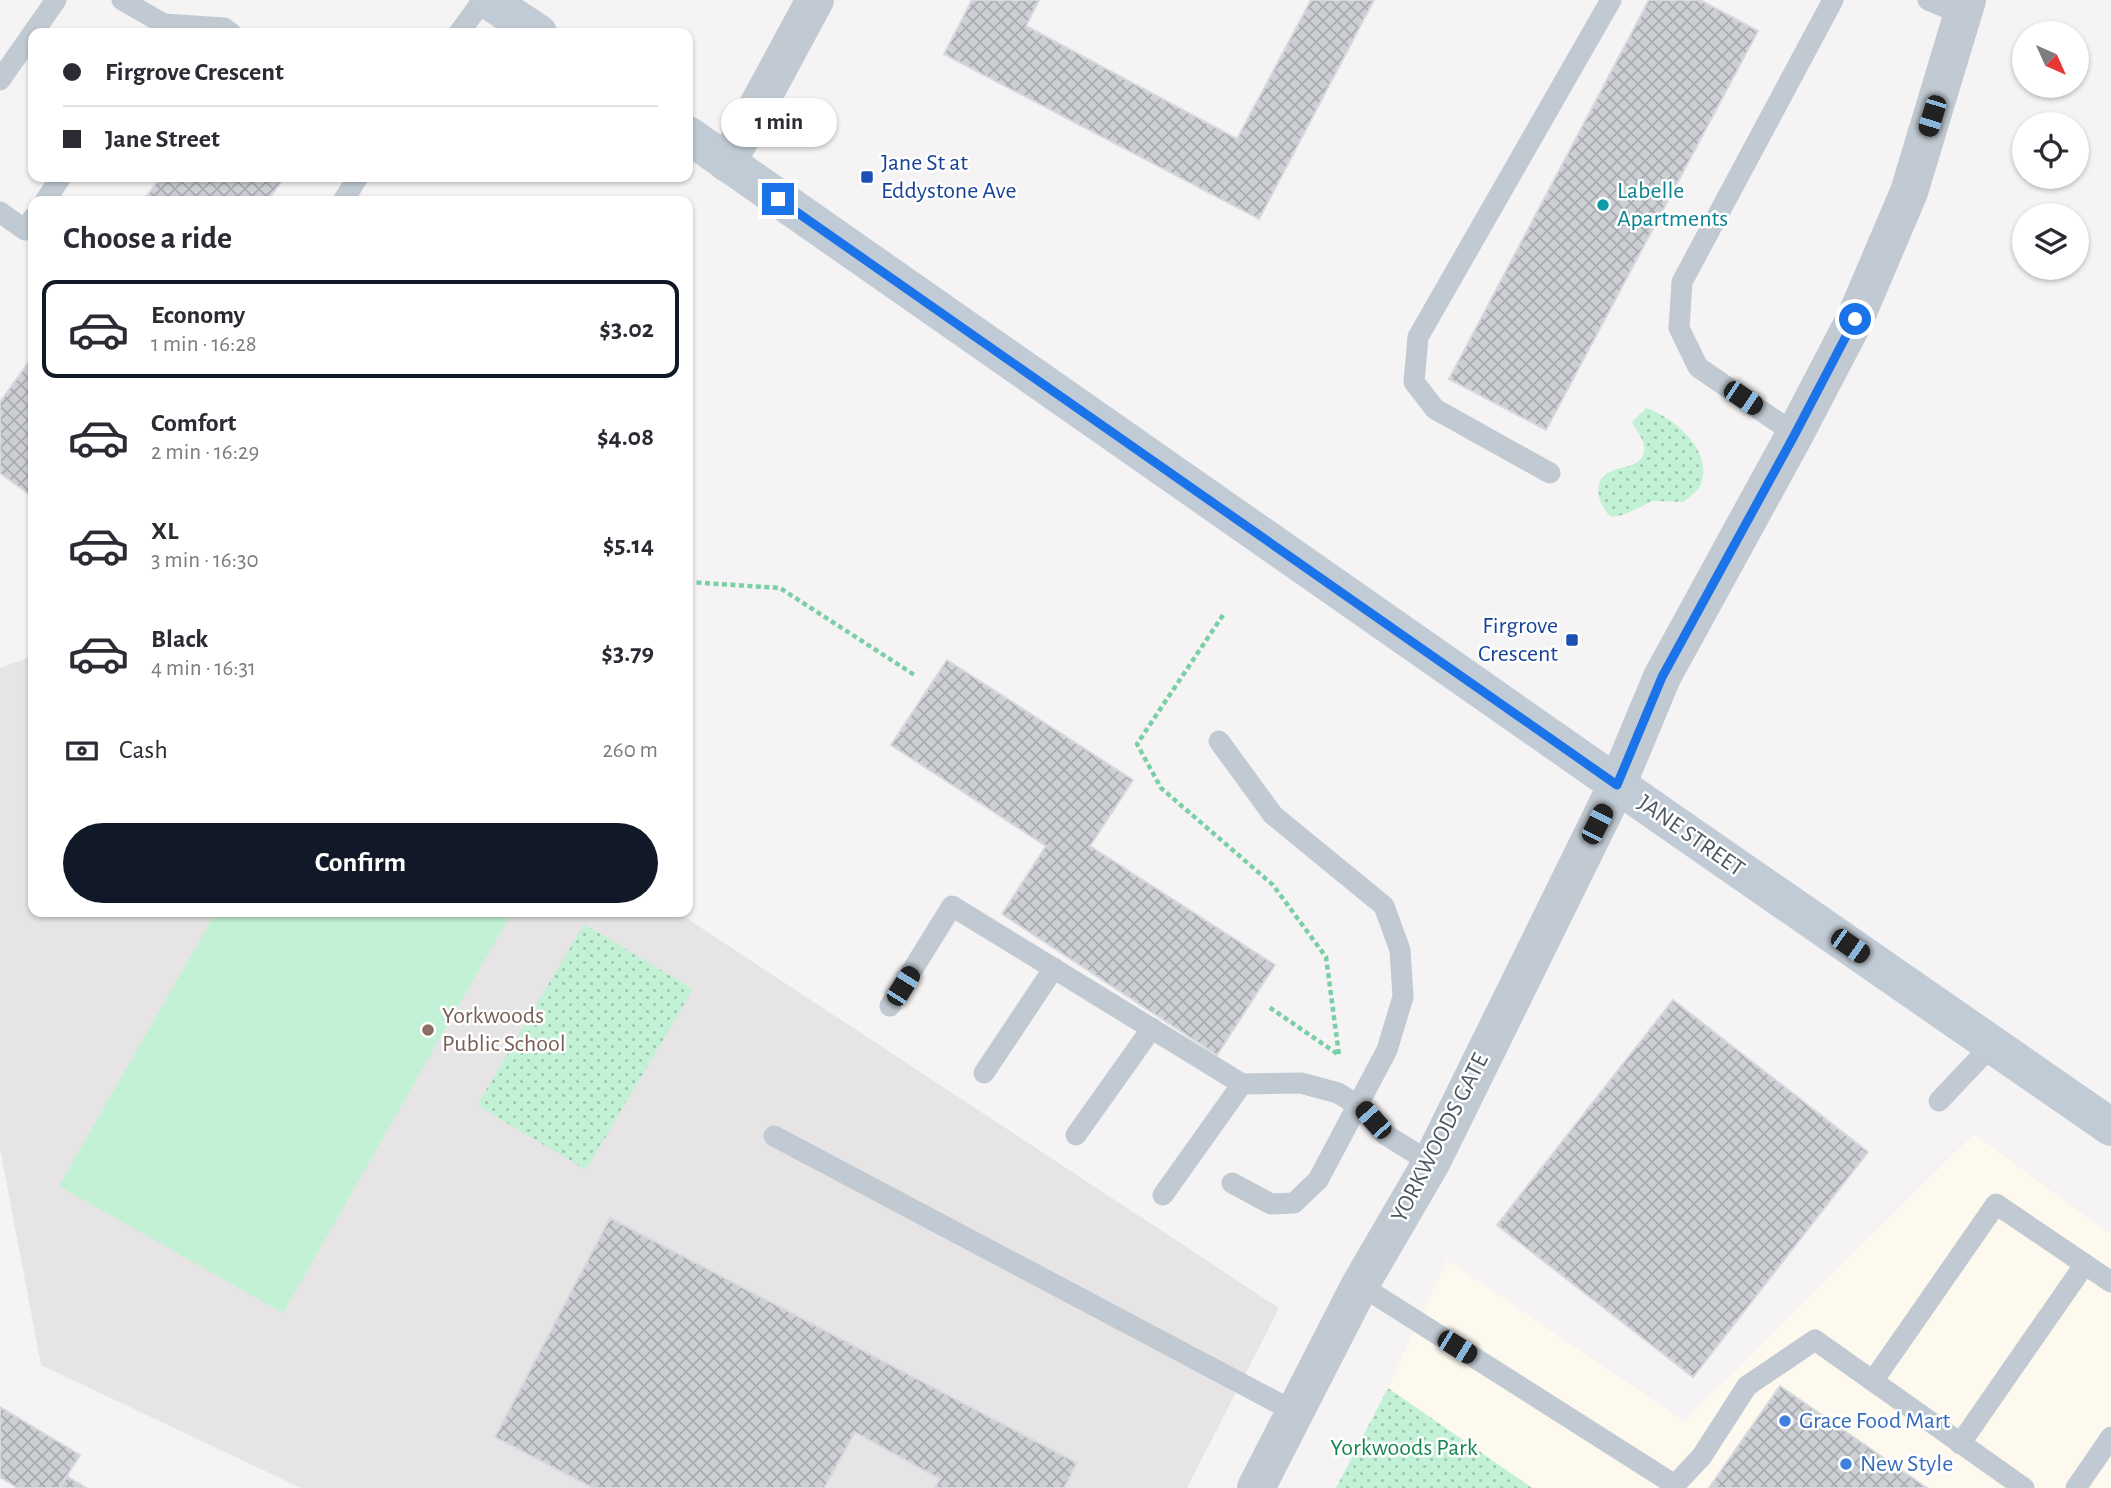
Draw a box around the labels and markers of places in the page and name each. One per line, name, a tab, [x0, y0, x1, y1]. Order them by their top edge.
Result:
place label: Jane St at Eddystone Ave	[881, 151, 1016, 203]
marker: Jane St at Eddystone Ave	[859, 169, 875, 185]
place label: Labelle Apartments	[1617, 179, 1728, 231]
marker: Labelle Apartments	[1595, 197, 1611, 213]
place label: Firgrove Crescent	[1478, 614, 1558, 666]
marker: Firgrove Crescent	[1564, 632, 1580, 648]
place label: Yorkwoods Public School	[442, 1004, 566, 1056]
marker: Yorkwoods Public School	[420, 1022, 436, 1038]
place label: Grace Food Mart	[1799, 1409, 1951, 1433]
marker: Grace Food Mart	[1777, 1413, 1793, 1429]
place label: New Style	[1860, 1452, 1953, 1476]
marker: New Style	[1838, 1456, 1854, 1472]

